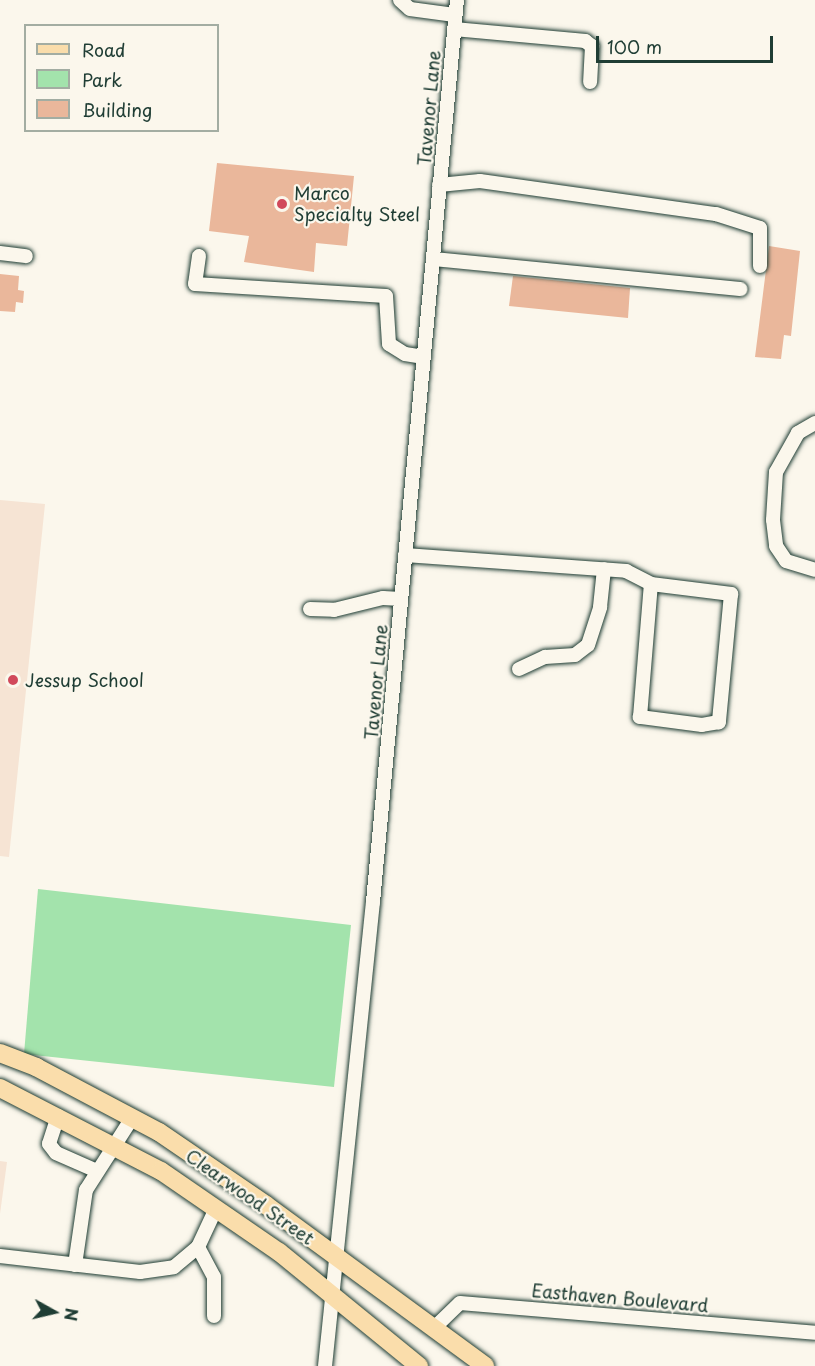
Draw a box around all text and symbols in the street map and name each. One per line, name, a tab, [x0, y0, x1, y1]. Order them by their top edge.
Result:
legend	[24, 24, 219, 132]
scale bar	[599, 24, 776, 62]
text: 100 m	[607, 33, 662, 60]
text: Road	[82, 36, 126, 63]
street label: Tavenor Lane	[413, 49, 445, 167]
text: Park	[82, 66, 122, 93]
text: Building	[82, 96, 152, 123]
place label: Marco Specialty Steel	[294, 183, 423, 226]
marker: Marco Specialty Steel	[275, 197, 289, 211]
street label: Tavenor Lane	[360, 623, 392, 741]
place label: Jessup School	[25, 669, 144, 691]
marker: Jessup School	[6, 673, 20, 687]
street label: Clearwood Street	[182, 1145, 318, 1249]
street label: Easthaven Boulevard	[530, 1279, 710, 1317]
north arrow	[24, 1282, 84, 1342]
text: N	[59, 1307, 85, 1322]

